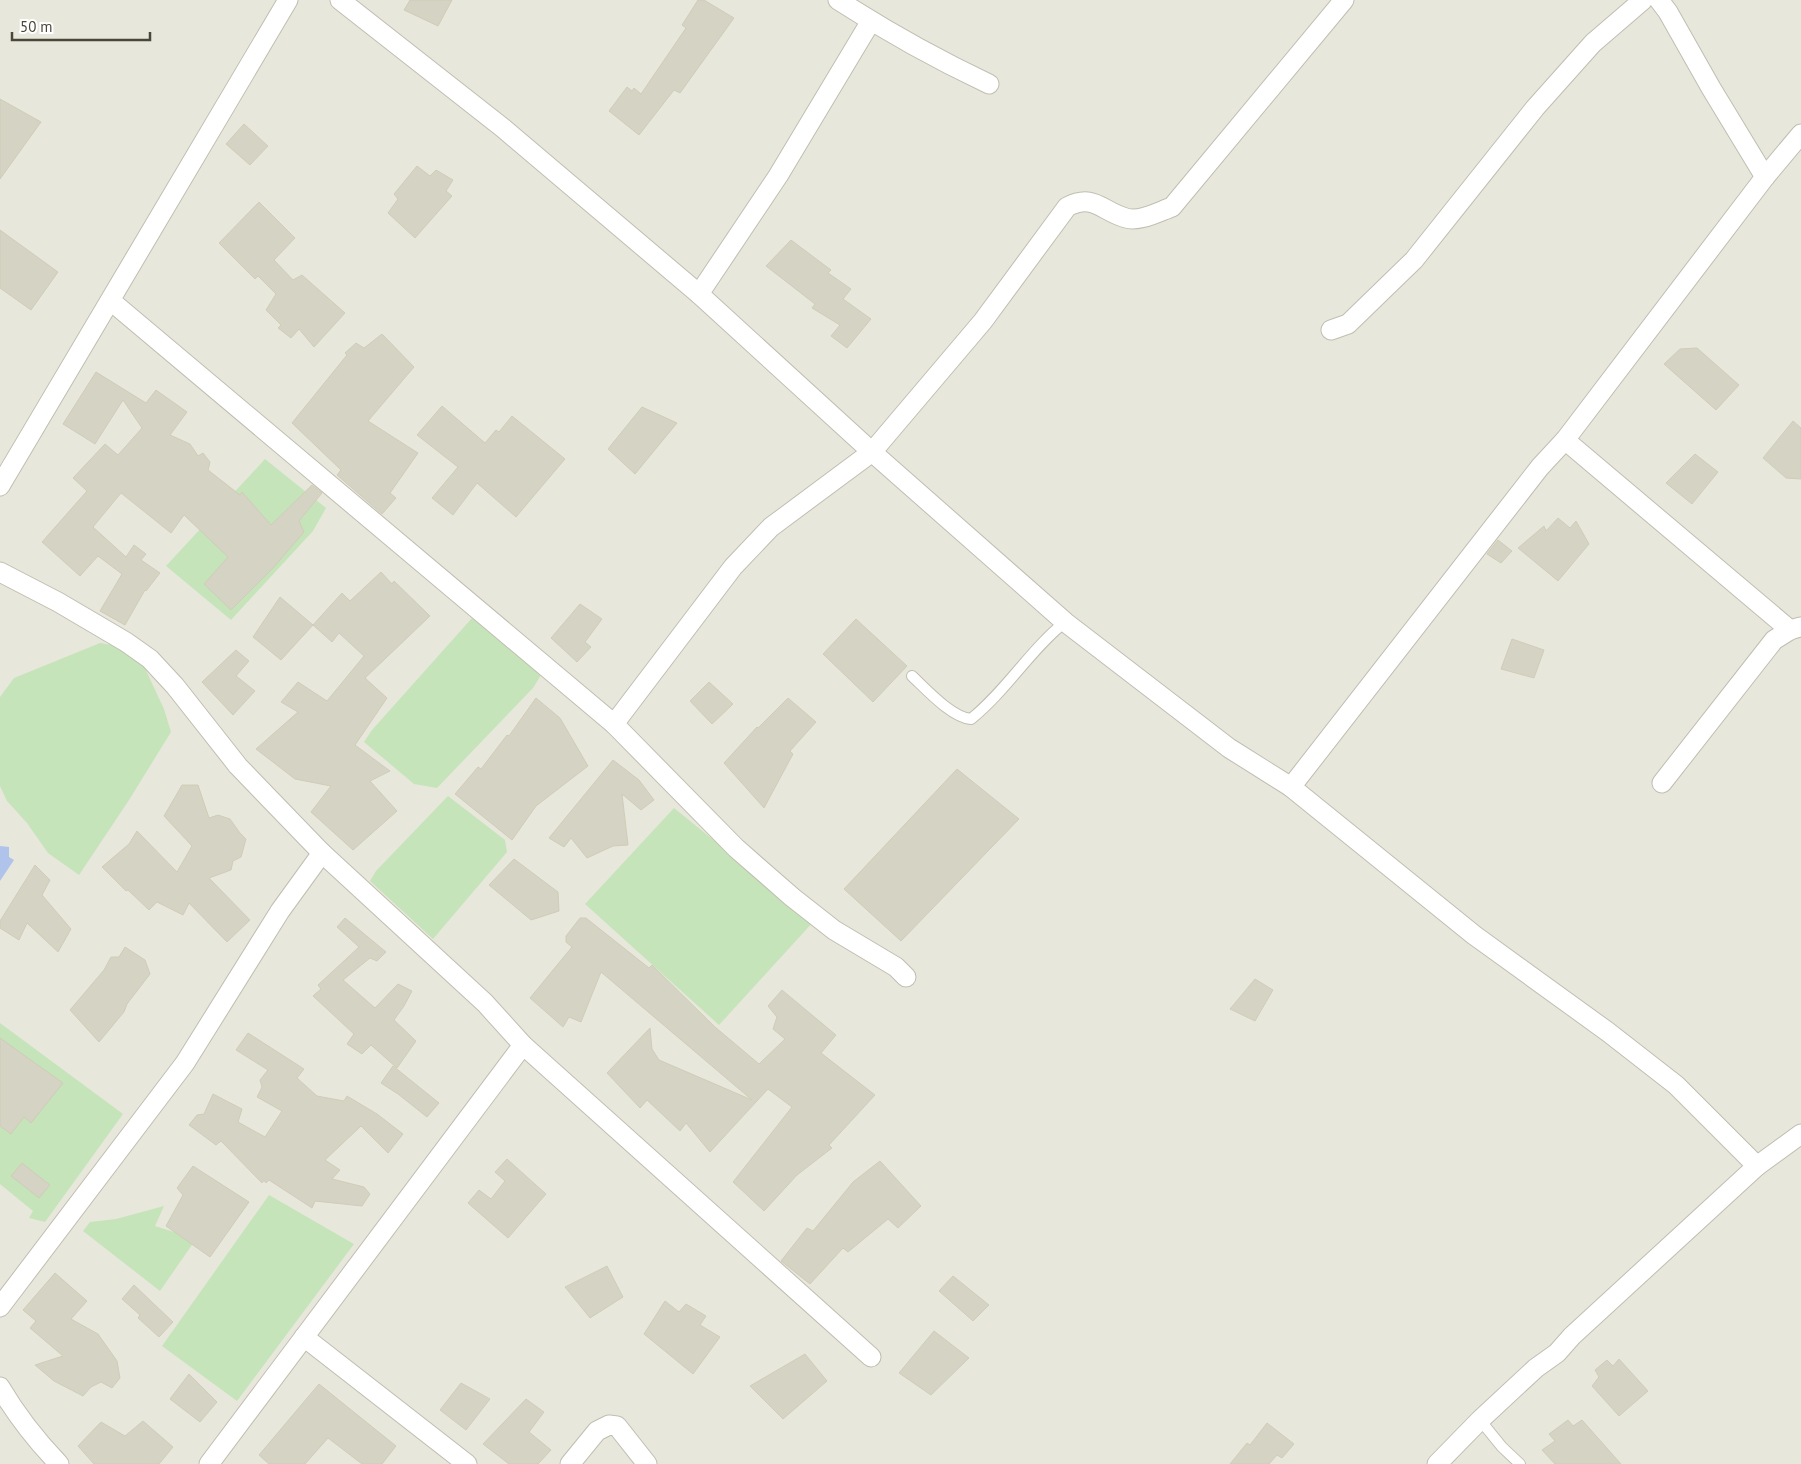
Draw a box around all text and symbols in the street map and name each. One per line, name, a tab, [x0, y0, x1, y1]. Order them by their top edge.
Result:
scale bar	[12, 10, 150, 42]
text: 50 m	[20, 17, 53, 36]

